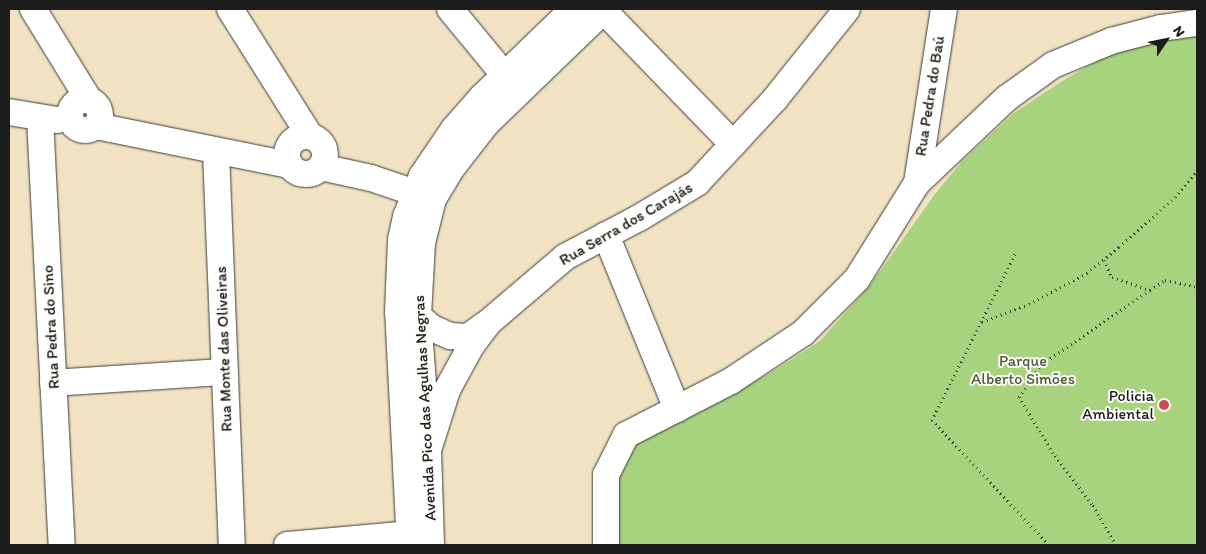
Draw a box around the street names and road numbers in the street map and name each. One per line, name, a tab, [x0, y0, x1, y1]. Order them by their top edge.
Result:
street label: Rua Pedra do Baú	[911, 35, 949, 157]
street label: Rua Serra dos Carajás	[556, 178, 696, 270]
street label: Rua Pedra do Sino	[38, 265, 64, 389]
street label: Rua Monte das Oliveiras	[212, 266, 236, 432]
street label: Avenida Pico das Agulhas Negras	[410, 295, 440, 521]

